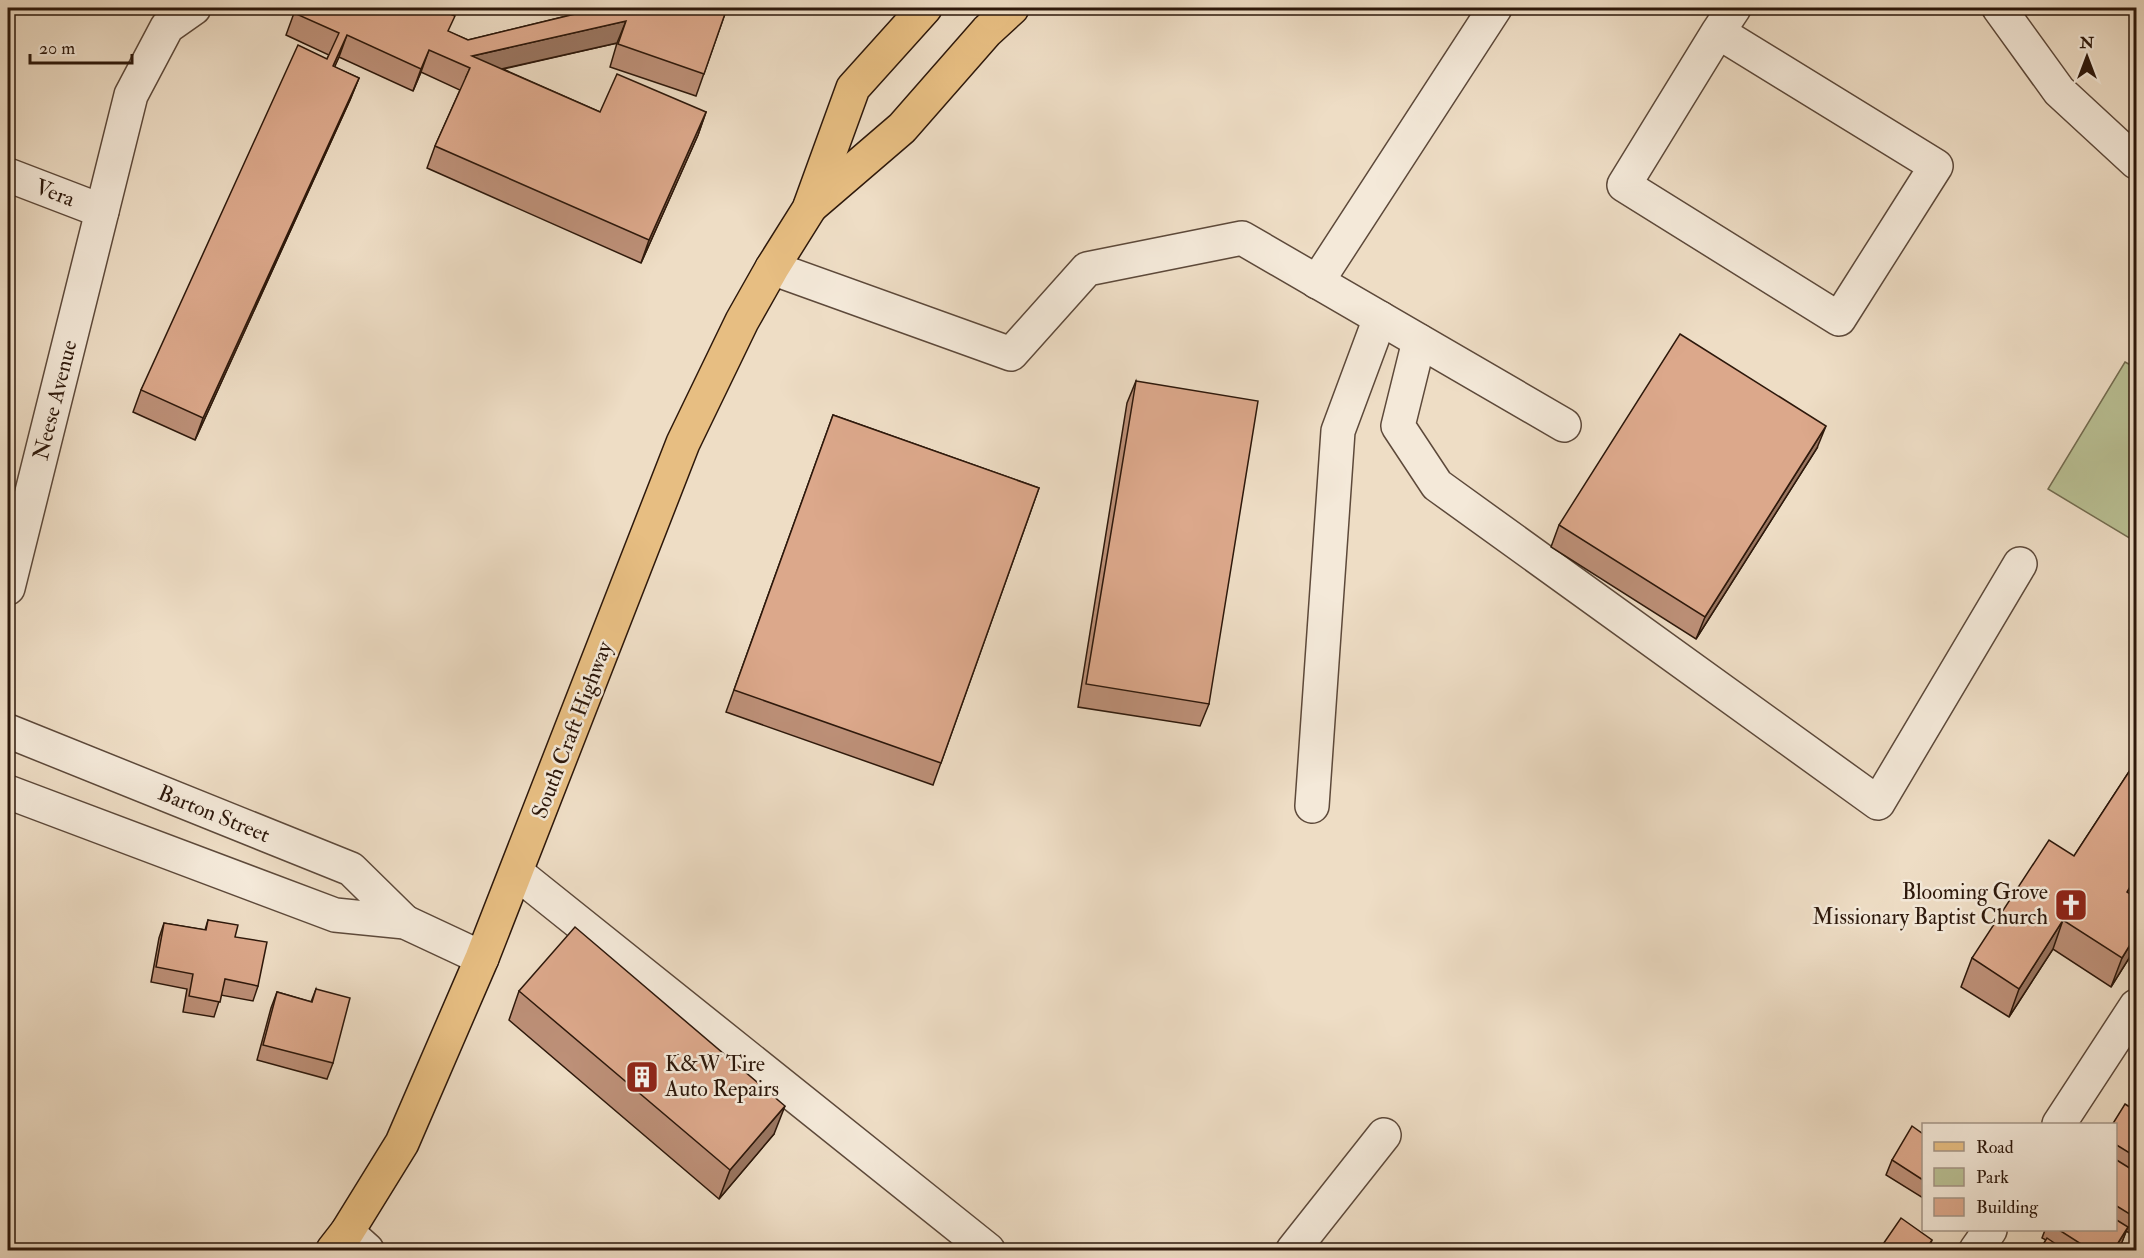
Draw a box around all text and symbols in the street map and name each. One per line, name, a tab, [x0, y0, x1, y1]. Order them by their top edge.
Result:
scale bar	[30, 27, 132, 65]
north arrow	[2057, 27, 2117, 87]
text: N	[2079, 33, 2095, 53]
text: 20 m	[39, 37, 75, 60]
street label: Vera	[31, 173, 80, 214]
street label: Neese Avenue	[27, 337, 83, 463]
street label: South Craft Highway	[525, 637, 619, 823]
street label: Barton Street	[154, 779, 274, 849]
place label: Blooming Grove Missionary Baptist Church	[1812, 878, 2048, 932]
church icon: Blooming Grove Missionary Baptist Church	[2053, 887, 2089, 923]
place label: K&W Tire Auto Repairs	[664, 1050, 779, 1104]
building icon: K&W Tire Auto Repairs	[624, 1059, 660, 1095]
legend	[1922, 1123, 2117, 1231]
text: Road	[1976, 1136, 2014, 1159]
text: Park	[1976, 1166, 2009, 1189]
text: Building	[1976, 1196, 2039, 1219]

